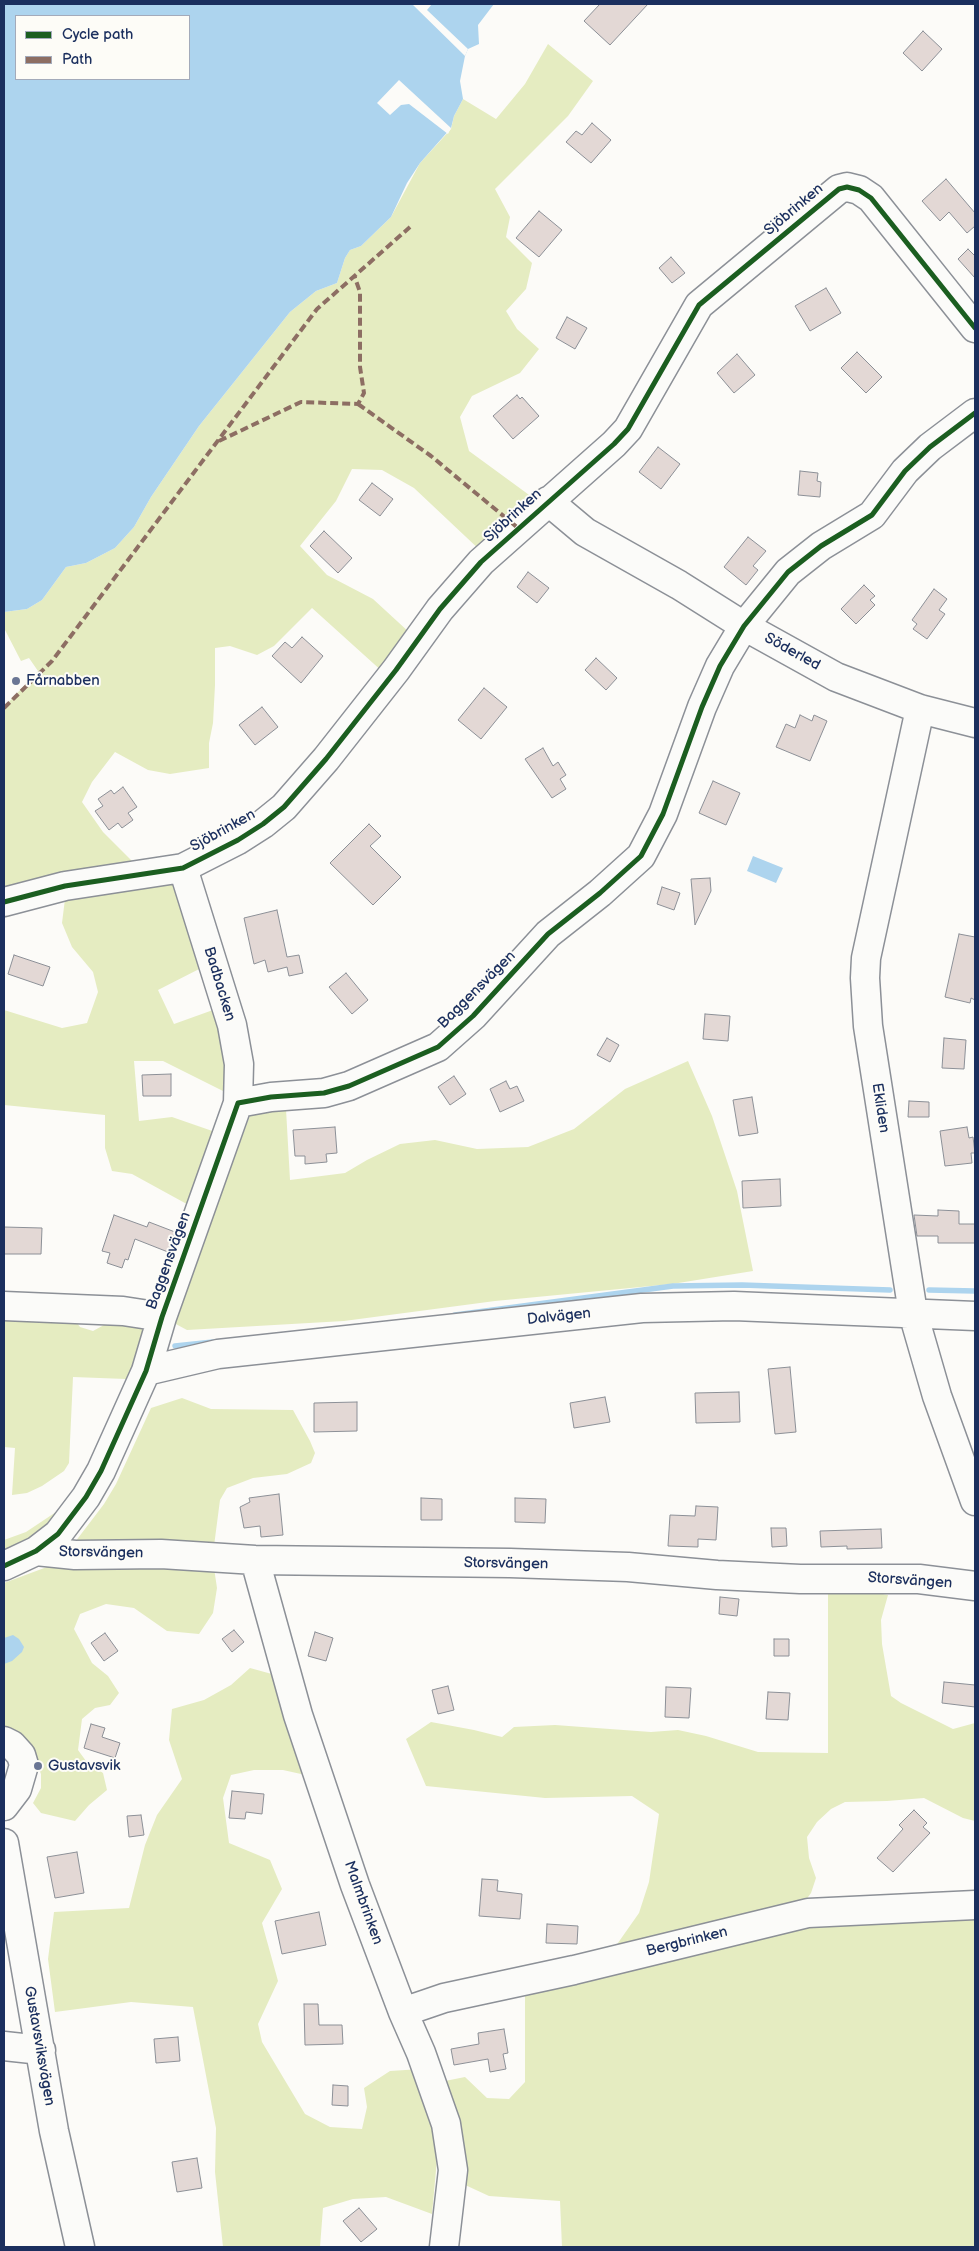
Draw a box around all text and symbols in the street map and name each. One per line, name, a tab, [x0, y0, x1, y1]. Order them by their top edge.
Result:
legend	[15, 15, 190, 80]
text: Cycle path	[62, 25, 133, 44]
text: Path	[62, 50, 92, 69]
street label: Sjöbrinken	[761, 180, 827, 240]
street label: Sjöbrinken	[480, 485, 546, 547]
street label: Söderled	[761, 629, 823, 675]
place label: Fårnabben	[26, 672, 100, 690]
marker: Fårnabben	[10, 675, 22, 687]
street label: Sjöbrinken	[187, 806, 259, 856]
street label: Badbacken	[199, 945, 239, 1023]
street label: Baggensvägen	[434, 947, 520, 1033]
street label: Ekliden	[867, 1082, 893, 1134]
street label: Baggensvägen	[143, 1210, 195, 1312]
street label: Dalvägen	[526, 1305, 592, 1329]
street label: Storsvängen	[59, 1543, 143, 1563]
street label: Storsvängen	[464, 1554, 548, 1574]
street label: Storsvängen	[867, 1569, 953, 1593]
place label: Gustavsvik	[48, 1757, 120, 1775]
marker: Gustavsvik	[32, 1760, 44, 1772]
street label: Malmbrinken	[340, 1859, 386, 1947]
street label: Bergbrinken	[644, 1923, 730, 1961]
street label: Gustavsviksvägen	[20, 1985, 58, 2107]

